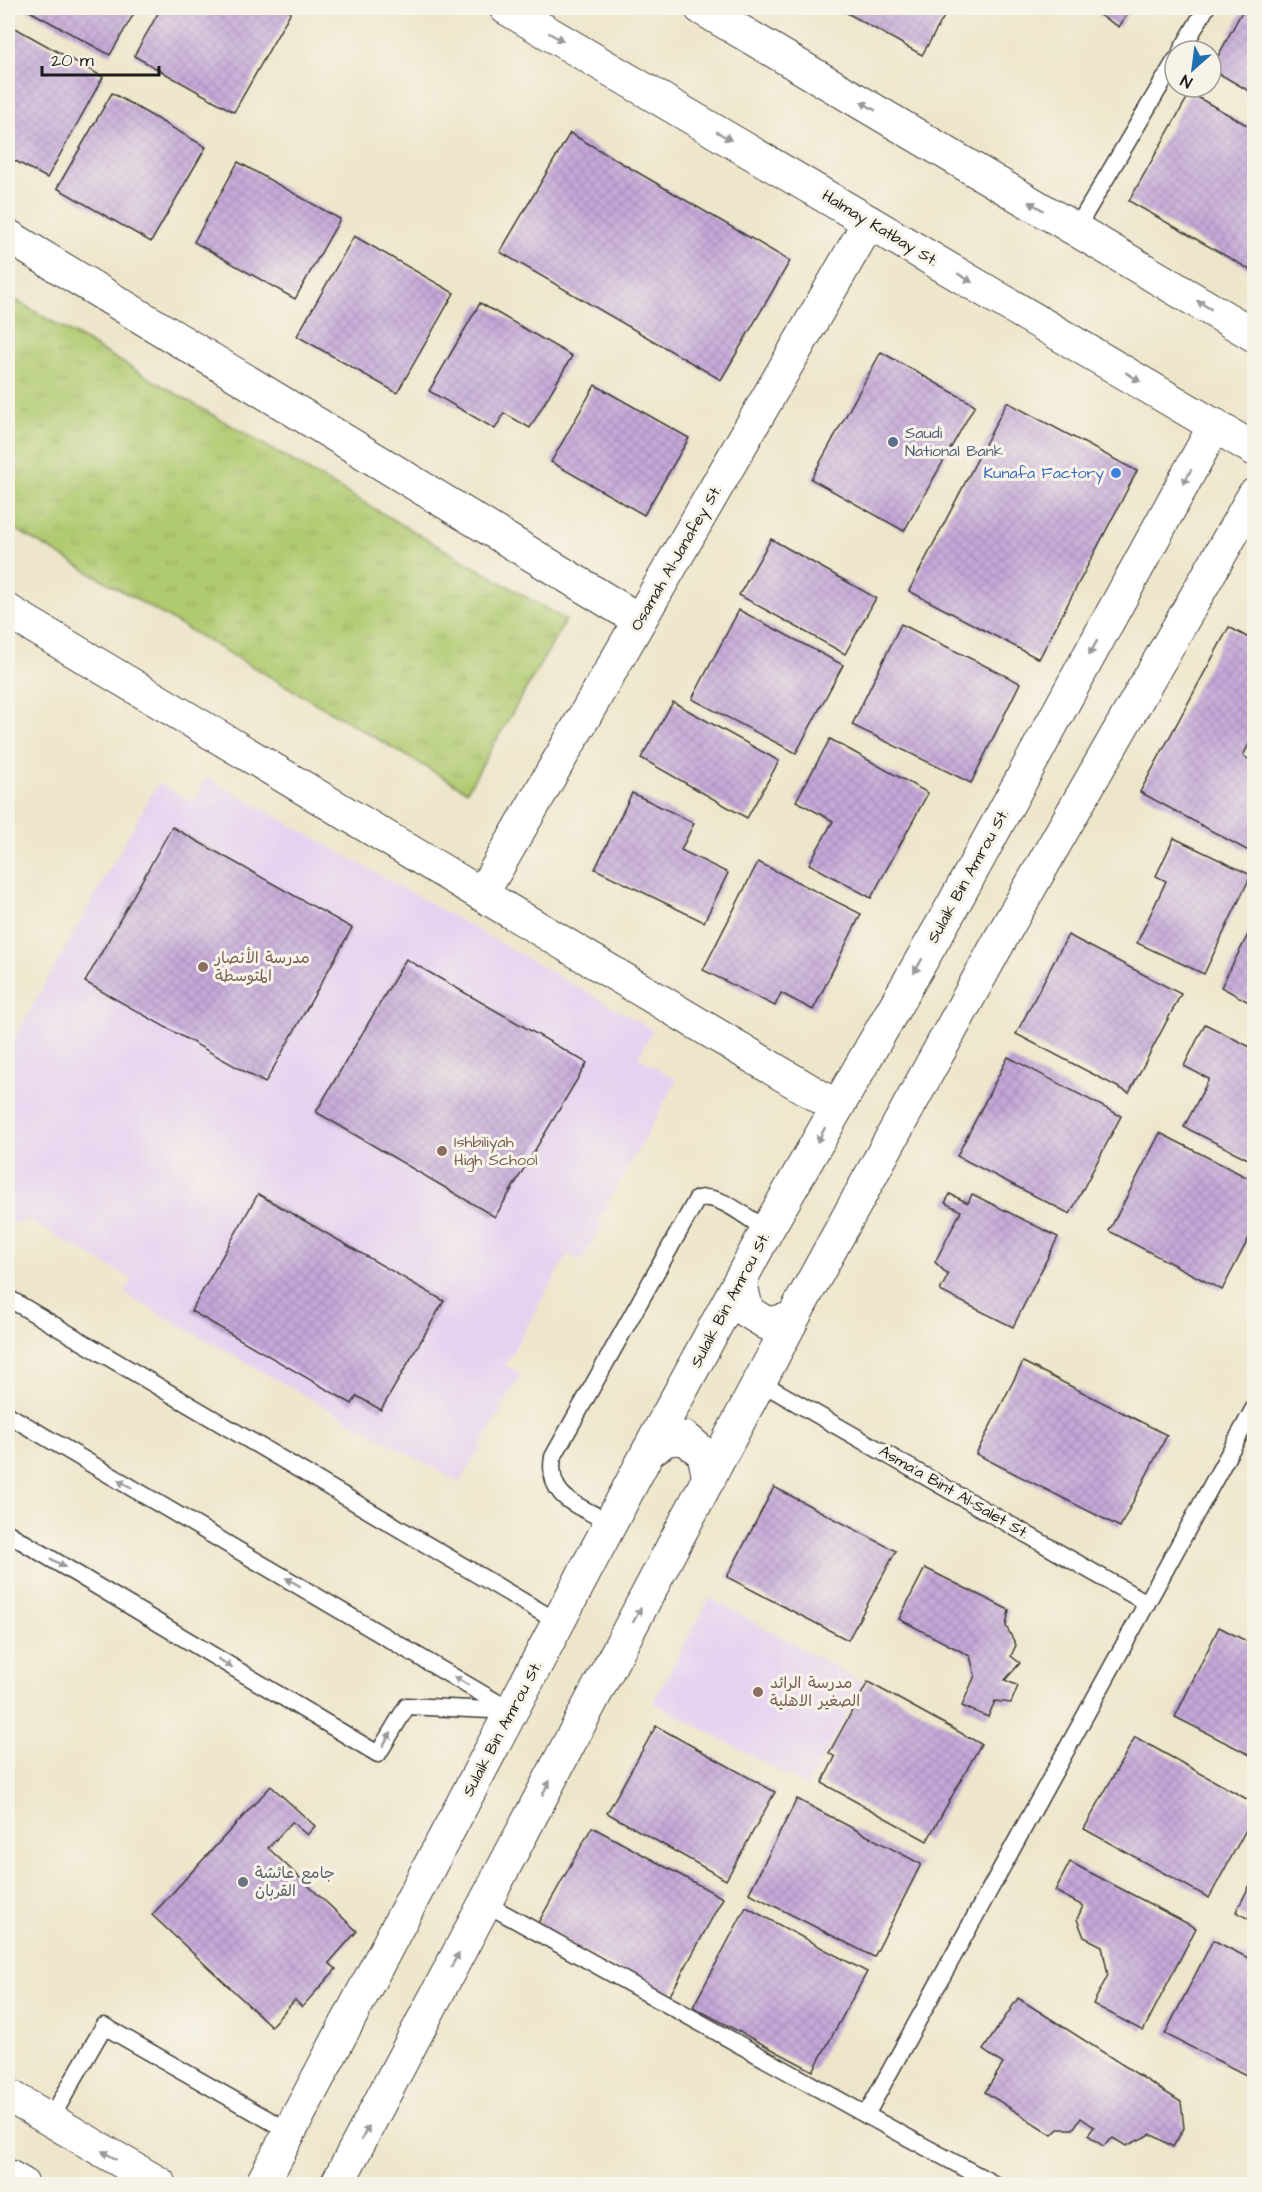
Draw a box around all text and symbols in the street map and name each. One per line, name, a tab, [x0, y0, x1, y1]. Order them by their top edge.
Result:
one-way arrow	[548, 32, 564, 43]
scale bar	[42, 39, 159, 77]
north arrow	[1163, 39, 1223, 99]
text: 20 m	[51, 48, 94, 73]
text: N	[1177, 69, 1196, 93]
one-way arrow	[860, 101, 876, 112]
one-way arrow	[716, 131, 733, 141]
street label: Halmay Katbay St.	[817, 185, 942, 272]
one-way arrow	[1028, 200, 1044, 211]
one-way arrow	[956, 272, 973, 282]
one-way arrow	[1196, 299, 1212, 310]
one-way arrow	[1124, 371, 1141, 381]
place label: Saudi National Bank	[905, 422, 1004, 462]
marker: Saudi National Bank	[886, 435, 900, 449]
place label: Kunafa Factory	[984, 462, 1104, 485]
marker: Kunafa Factory	[1109, 466, 1123, 480]
one-way arrow	[1182, 468, 1192, 485]
street label: Osamah Al-Janafey St.	[625, 481, 728, 635]
one-way arrow	[1088, 639, 1098, 656]
street label: Sulaik Bin Amrou St.	[922, 805, 1014, 947]
place label: مدرسة الأنصار المتوسطة	[213, 947, 310, 987]
one-way arrow	[913, 957, 923, 974]
marker: مدرسة الأنصار المتوسطة	[196, 960, 210, 974]
one-way arrow	[816, 1127, 826, 1144]
place label: Ishbiliyah High School	[454, 1131, 538, 1172]
marker: Ishbiliyah High School	[435, 1144, 449, 1158]
street label: Sulaik Bin Amrou St.	[685, 1229, 775, 1371]
street label: Asma'a Bint Al-Salet St.	[875, 1440, 1033, 1544]
one-way arrow	[116, 1479, 133, 1489]
one-way arrow	[50, 1557, 66, 1568]
one-way arrow	[285, 1577, 301, 1588]
one-way arrow	[632, 1606, 642, 1623]
one-way arrow	[217, 1657, 233, 1668]
street label: Sulaik Bin Amrou St.	[457, 1658, 547, 1800]
place label: مدرسة الرائد الصغير الاهلية	[770, 1672, 860, 1712]
one-way arrow	[452, 1676, 469, 1686]
marker: مدرسة الرائد الصغير الاهلية	[751, 1685, 765, 1699]
one-way arrow	[382, 1730, 392, 1747]
one-way arrow	[541, 1779, 551, 1796]
place label: جامع عائشة القربان	[255, 1862, 335, 1902]
marker: جامع عائشة القربان	[236, 1875, 250, 1889]
one-way arrow	[450, 1951, 460, 1969]
one-way arrow	[360, 2124, 370, 2141]
one-way arrow	[100, 2150, 117, 2160]

